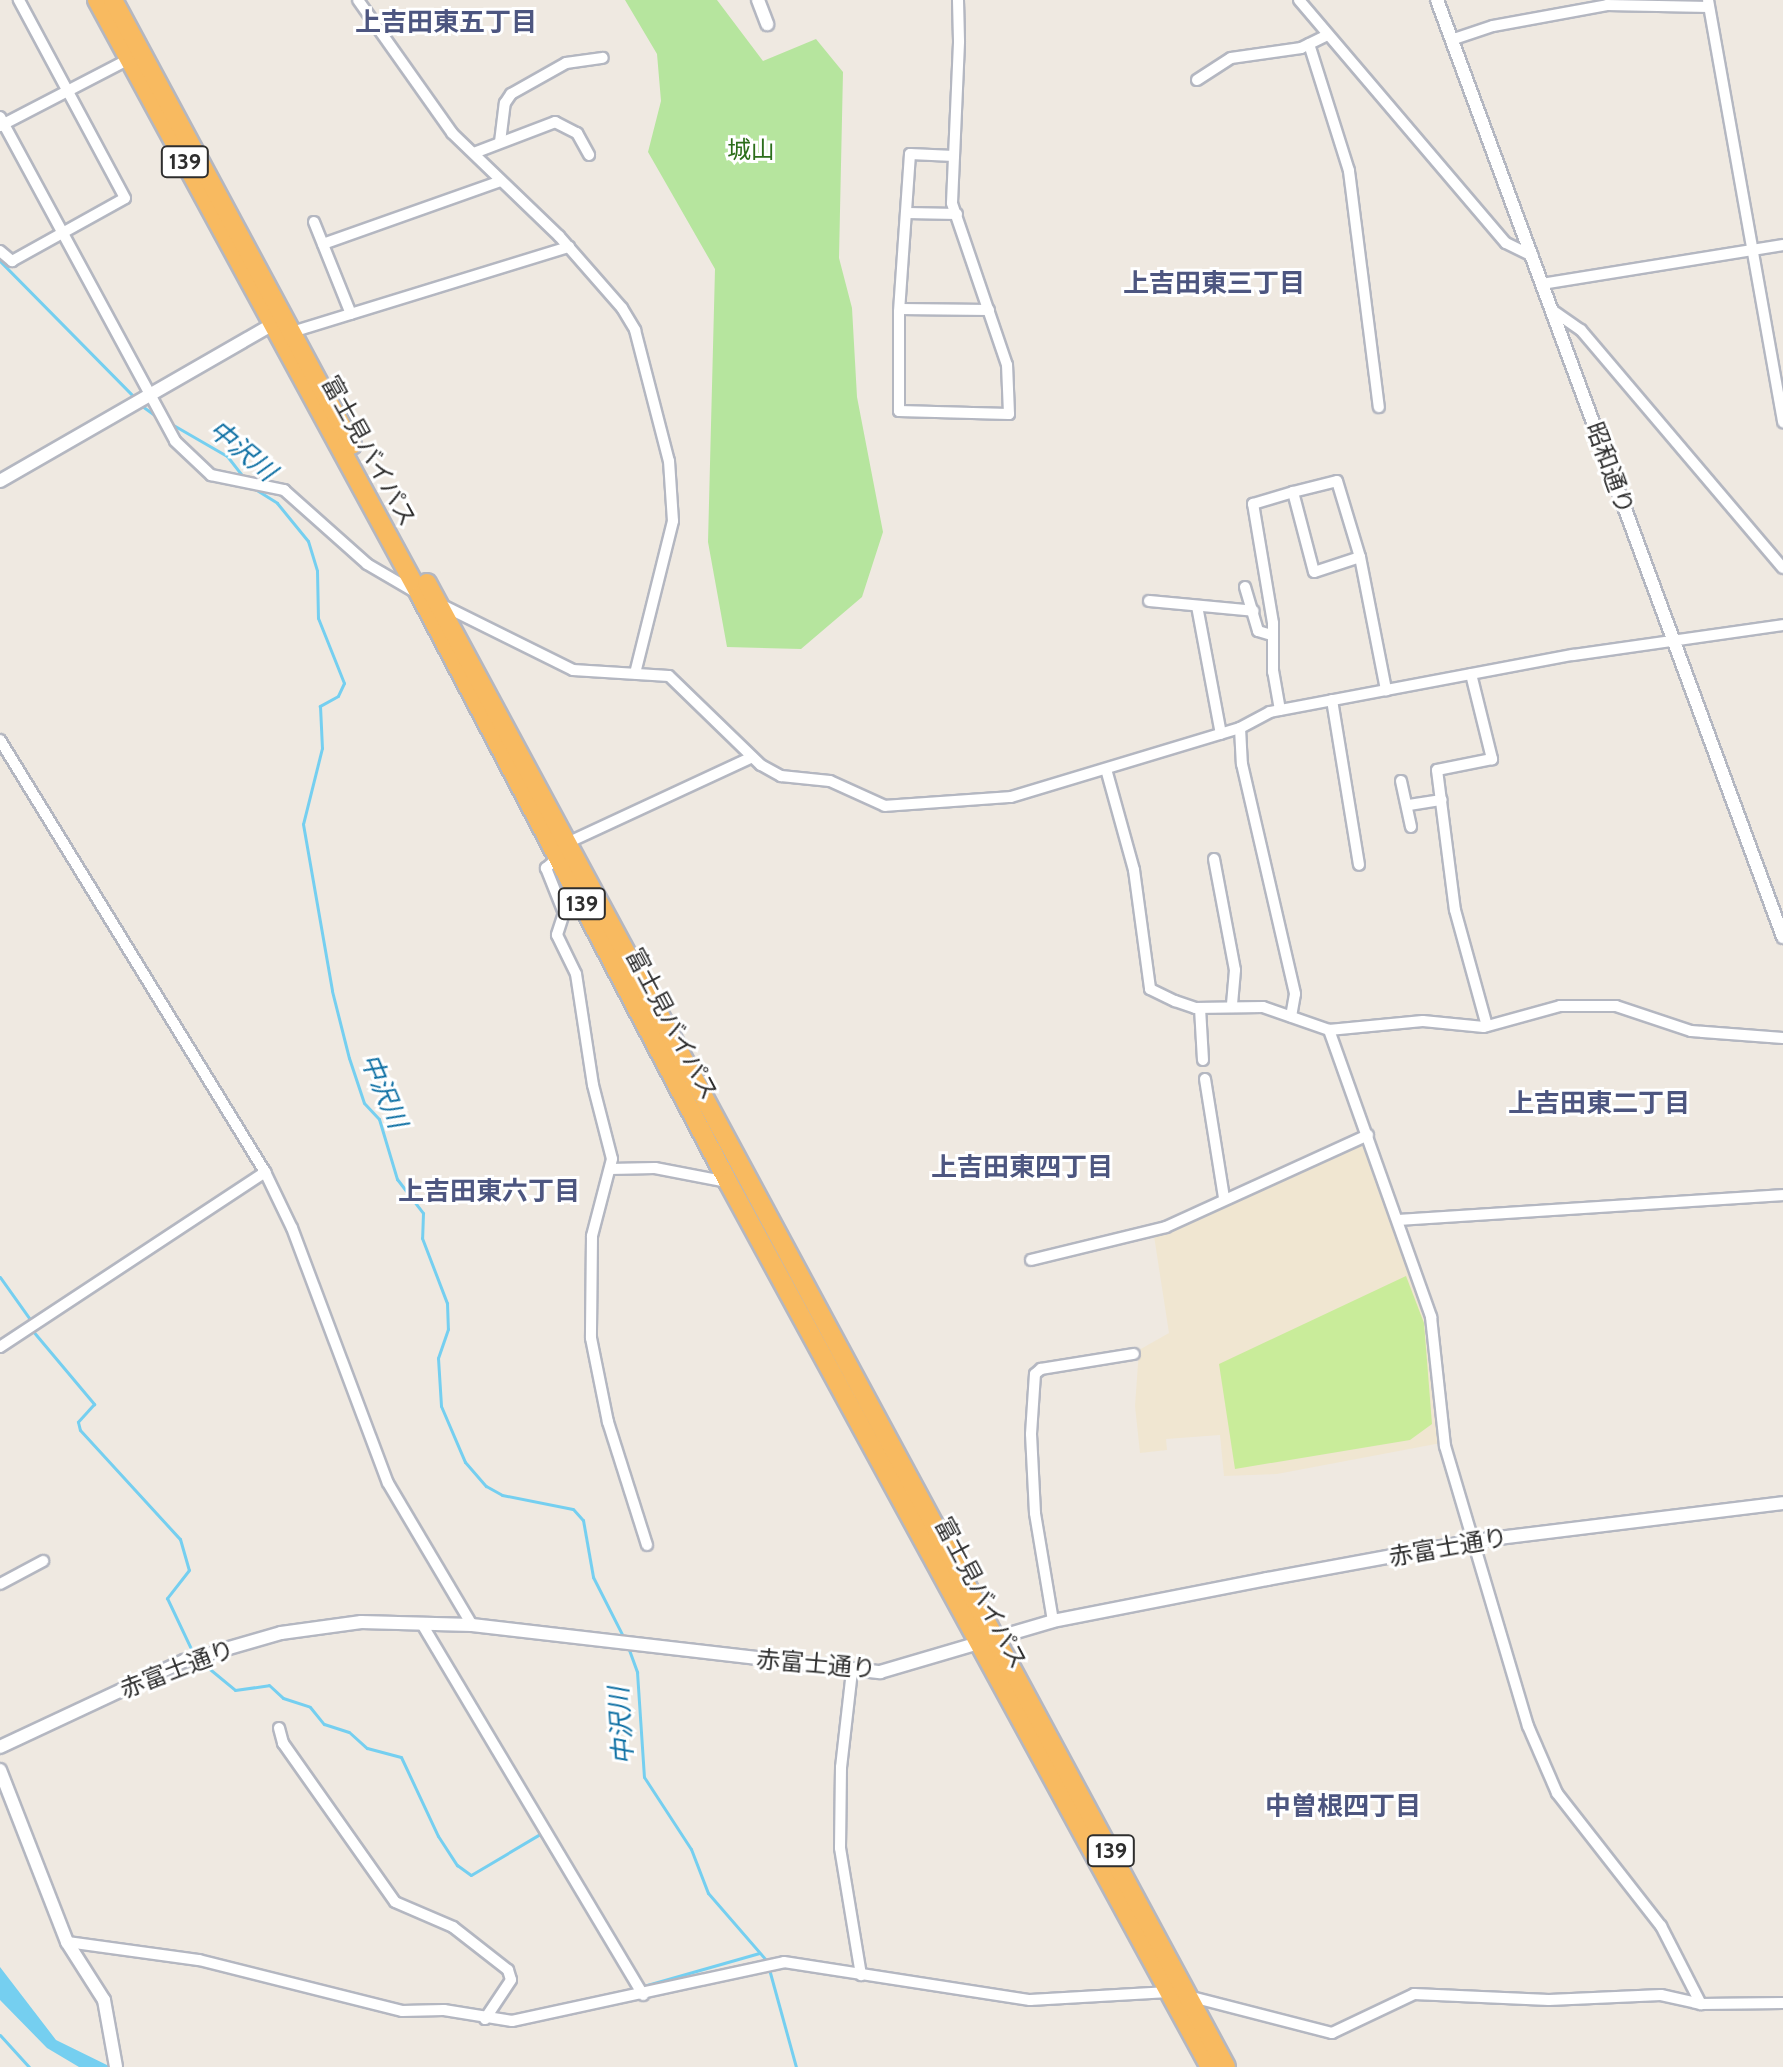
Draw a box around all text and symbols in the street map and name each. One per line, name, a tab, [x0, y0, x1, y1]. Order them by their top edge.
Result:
district label: 上吉田東五丁目	[355, 7, 537, 39]
park label: 城山	[727, 136, 775, 164]
road number: 139	[159, 144, 211, 180]
district label: 上吉田東三丁目	[1123, 268, 1305, 300]
street label: 富士見バイパス	[316, 371, 422, 531]
water label: 中沢川	[202, 414, 282, 488]
street label: 昭和通り	[1580, 418, 1640, 518]
road number: 139	[556, 886, 608, 922]
street label: 富士見バイパス	[620, 943, 724, 1105]
water label: 中沢川	[353, 1049, 413, 1133]
district label: 上吉田東二丁目	[1508, 1088, 1690, 1120]
district label: 上吉田東四丁目	[931, 1152, 1113, 1184]
district label: 上吉田東六丁目	[398, 1176, 580, 1208]
street label: 富士見バイパス	[929, 1512, 1033, 1674]
street label: 赤富士通り	[1386, 1522, 1510, 1572]
street label: 赤富士通り	[116, 1634, 238, 1704]
street label: 赤富士通り	[755, 1644, 877, 1684]
water label: 中沢川	[604, 1686, 640, 1766]
district label: 中曽根四丁目	[1265, 1791, 1421, 1823]
road number: 139	[1085, 1833, 1137, 1869]

